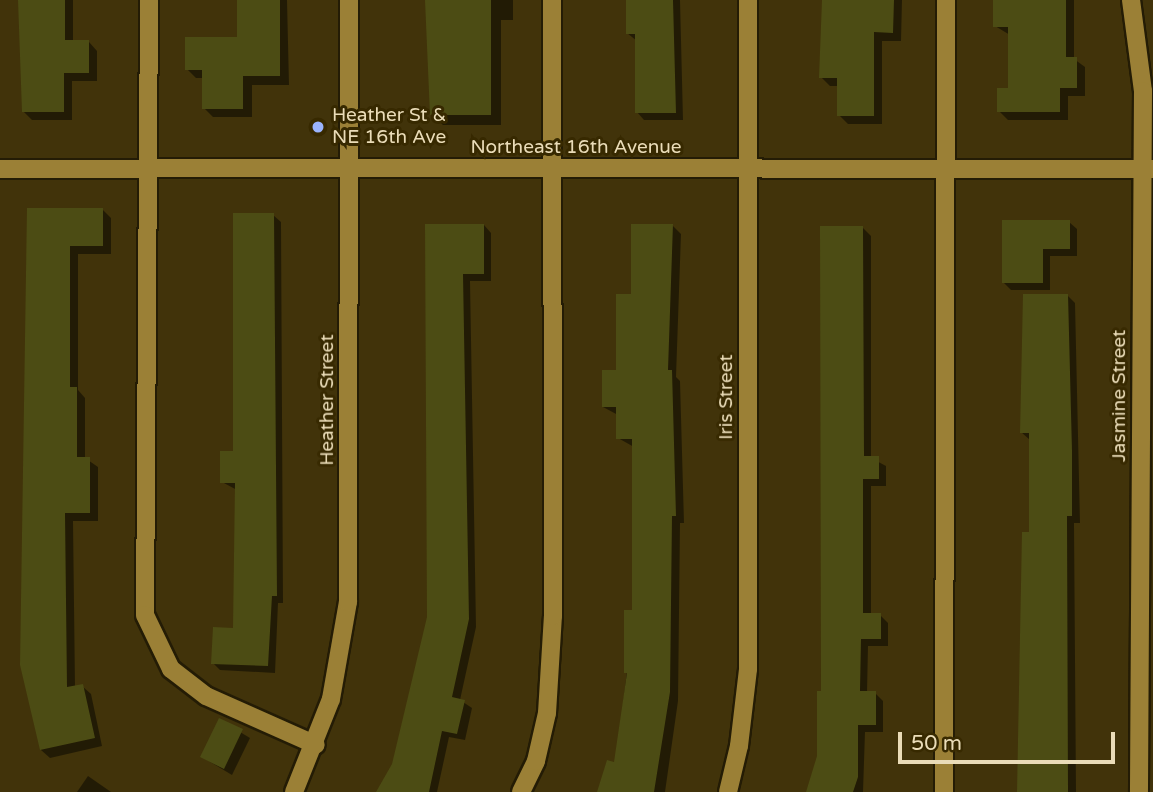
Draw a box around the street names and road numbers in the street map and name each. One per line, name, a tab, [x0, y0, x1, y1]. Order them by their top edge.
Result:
street label: Northeast 16th Avenue	[471, 137, 681, 159]
street label: Jasmine Street	[1109, 330, 1131, 462]
street label: Heather Street	[317, 334, 339, 466]
street label: Iris Street	[716, 354, 738, 440]

